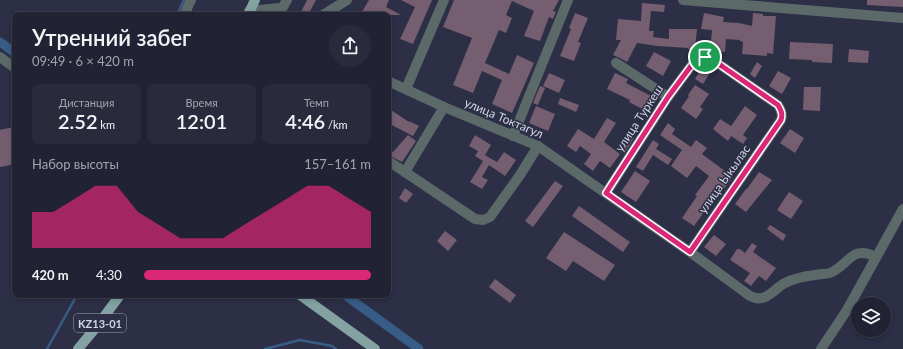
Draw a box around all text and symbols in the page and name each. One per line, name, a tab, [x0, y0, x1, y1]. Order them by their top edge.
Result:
text: Утренний забег	[32, 24, 191, 51]
button: share	[329, 25, 371, 67]
pin	[688, 40, 722, 74]
icon: arrive	[694, 46, 716, 68]
text: 09:49 · 6 × 420 m	[32, 53, 134, 69]
street label: улица Туркеш	[612, 82, 666, 154]
street label: улица Токтагул	[462, 95, 546, 141]
text: Дистанция	[59, 96, 114, 109]
text: Время	[185, 96, 218, 109]
text: Темп	[304, 96, 329, 109]
text: 2.52	[58, 109, 98, 133]
text: 12:01	[176, 109, 227, 133]
text: 4:46	[285, 109, 325, 133]
text: km	[98, 118, 115, 131]
text: /km	[325, 118, 348, 131]
street label: улица Ыкылас	[695, 142, 753, 216]
text: Набор высоты	[32, 156, 119, 172]
text: 157–161 m	[304, 156, 371, 172]
text: 420 m	[32, 267, 69, 283]
text: 4:30	[96, 267, 122, 283]
map controls	[851, 297, 891, 337]
button: layers	[851, 297, 891, 337]
road number: KZ13-01	[74, 314, 126, 332]

